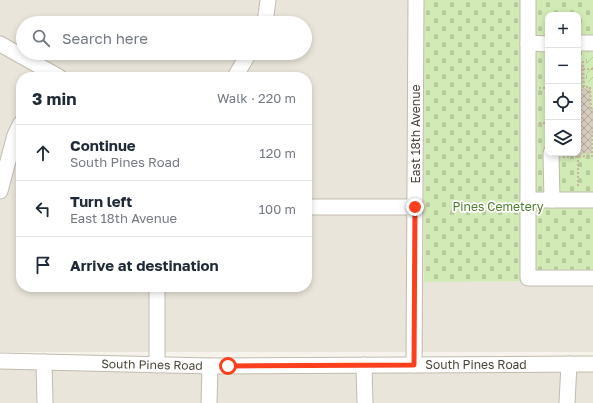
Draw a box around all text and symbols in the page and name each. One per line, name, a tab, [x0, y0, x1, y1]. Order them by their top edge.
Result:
map controls	[545, 12, 581, 156]
button: +	[545, 12, 581, 48]
search box	[16, 16, 312, 60]
icon: search	[30, 27, 52, 49]
text: Search here	[62, 29, 148, 47]
button: −	[545, 48, 581, 84]
button: locate	[545, 84, 581, 120]
street label: East 18th Avenue	[408, 85, 423, 183]
text: 3 min	[32, 88, 76, 109]
text: Walk · 220 m	[217, 90, 296, 106]
button: layers	[545, 120, 581, 156]
text: Continue	[70, 136, 136, 154]
icon: ahead	[32, 142, 54, 164]
text: 120 m	[259, 145, 296, 161]
text: South Pines Road	[70, 154, 180, 170]
text: Turn left	[70, 192, 132, 210]
icon: left	[32, 198, 54, 220]
route end	[406, 198, 424, 216]
park label: Pines Cemetery	[453, 199, 544, 214]
text: 100 m	[259, 201, 296, 217]
text: East 18th Avenue	[70, 210, 177, 226]
icon: arrive	[32, 254, 54, 276]
text: Arrive at destination	[70, 256, 219, 274]
street label: South Pines Road	[101, 356, 203, 373]
route start	[219, 357, 237, 375]
street label: South Pines Road	[425, 357, 527, 372]

